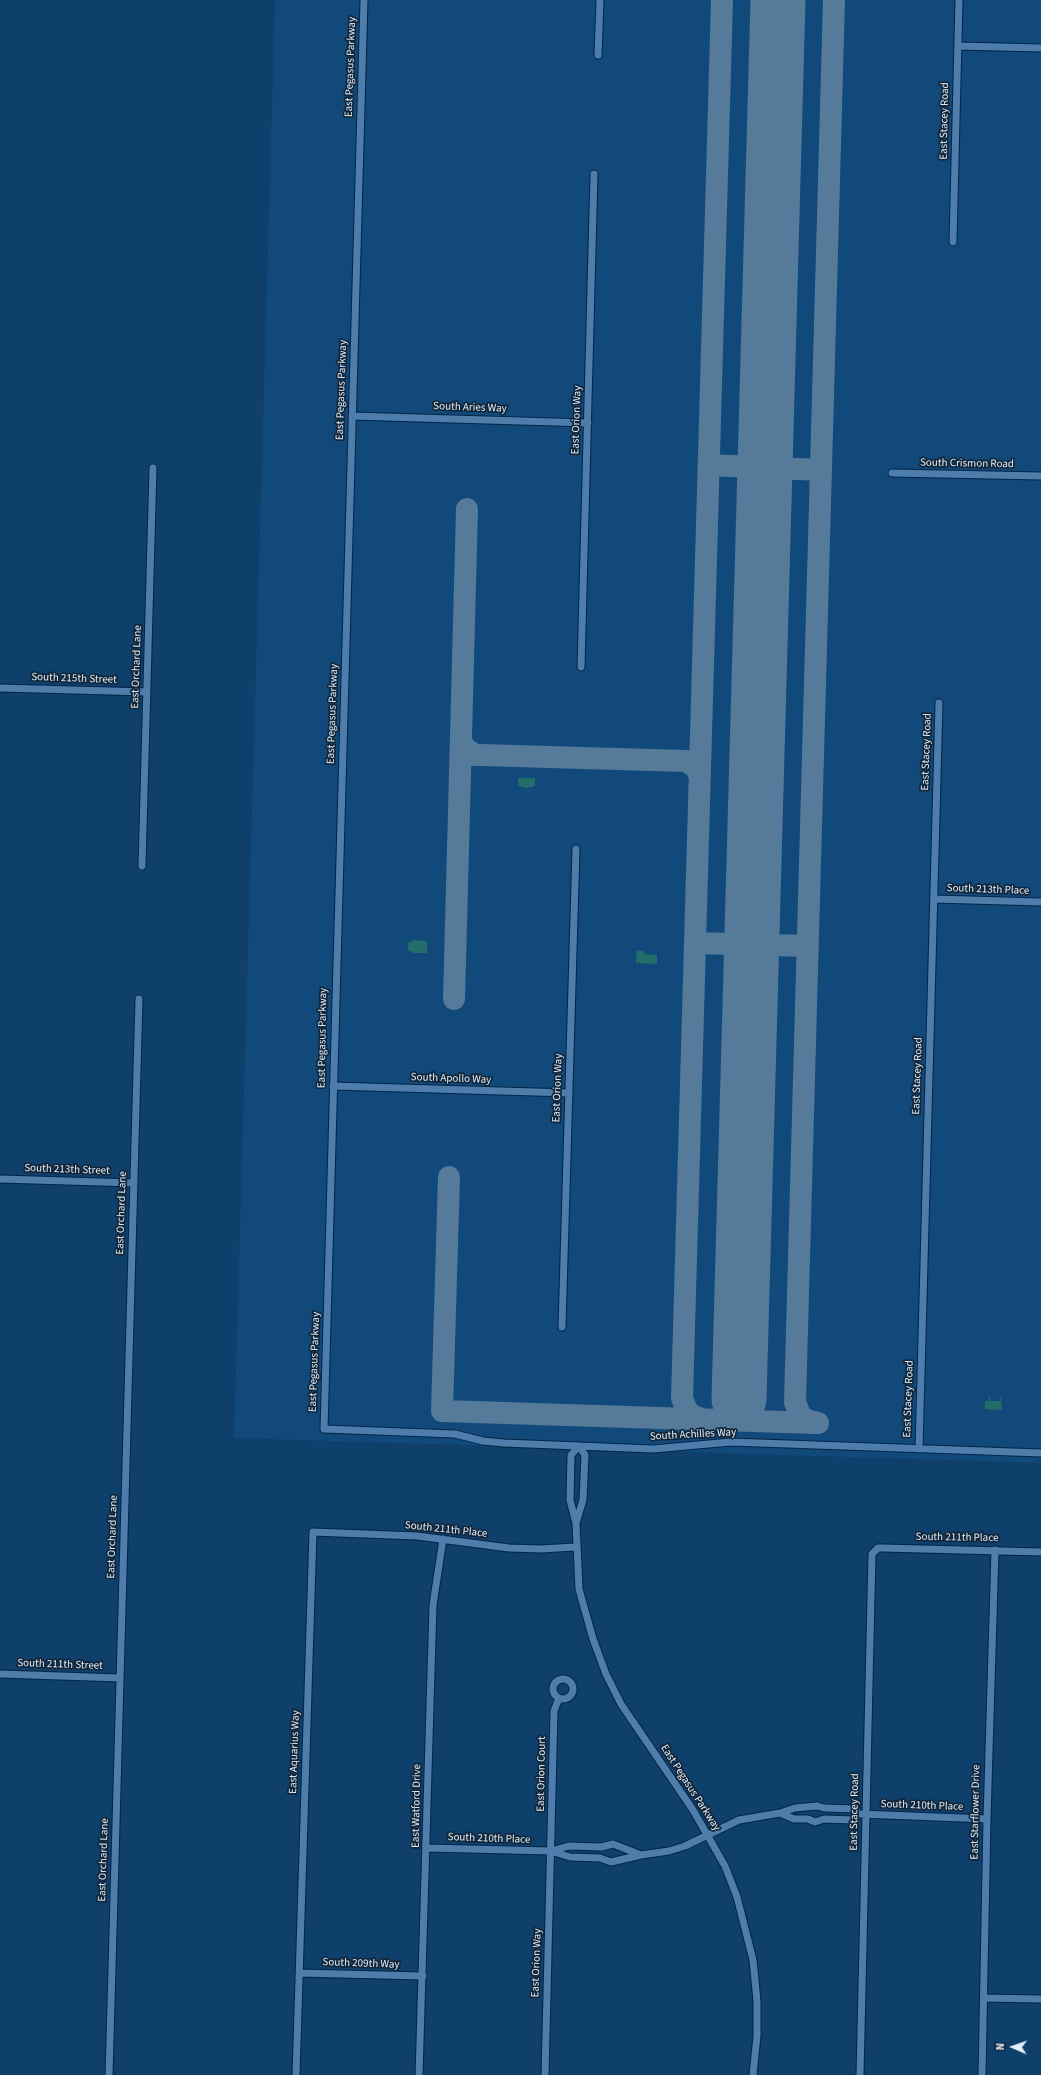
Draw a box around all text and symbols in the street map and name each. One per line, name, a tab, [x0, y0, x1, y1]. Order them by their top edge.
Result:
street label: East Pegasus Parkway	[343, 17, 359, 117]
street label: East Stacey Road	[938, 82, 952, 160]
street label: East Pegasus Parkway	[334, 340, 350, 440]
street label: East Orion Way	[569, 385, 585, 455]
street label: South Aries Way	[433, 400, 507, 416]
street label: South Crismon Road	[920, 457, 1014, 471]
street label: East Orchard Lane	[129, 625, 145, 709]
street label: East Pegasus Parkway	[325, 664, 341, 764]
street label: South 215th Street	[31, 671, 117, 687]
street label: East Stacey Road	[919, 713, 935, 791]
street label: South 213th Place	[946, 882, 1030, 898]
street label: East Pegasus Parkway	[316, 988, 330, 1088]
street label: East Stacey Road	[910, 1037, 926, 1115]
street label: East Orion Way	[550, 1053, 566, 1123]
street label: South Apollo Way	[410, 1071, 492, 1087]
street label: South 213th Street	[24, 1162, 110, 1178]
street label: East Orchard Lane	[114, 1171, 130, 1255]
street label: East Pegasus Parkway	[307, 1312, 323, 1412]
street label: East Stacey Road	[901, 1360, 917, 1438]
street label: South Achilles Way	[650, 1426, 736, 1444]
street label: East Orchard Lane	[105, 1495, 121, 1579]
street label: South 211th Place	[404, 1519, 488, 1541]
street label: South 211th Place	[915, 1531, 999, 1545]
street label: South 211th Street	[17, 1657, 103, 1673]
street label: East Aquarius Way	[287, 1710, 303, 1794]
street label: East Orion Court	[535, 1736, 549, 1812]
street label: East Pegasus Parkway	[657, 1742, 723, 1834]
street label: East Watford Drive	[410, 1764, 424, 1848]
street label: East Starflower Drive	[969, 1764, 983, 1860]
street label: East Stacey Road	[848, 1773, 862, 1851]
street label: South 210th Place	[880, 1798, 964, 1814]
street label: East Orchard Lane	[96, 1818, 112, 1902]
street label: South 210th Place	[447, 1831, 531, 1847]
street label: East Orion Way	[529, 1928, 545, 1998]
street label: South 209th Way	[322, 1956, 400, 1972]
north arrow	[993, 2027, 1033, 2067]
text: N	[993, 2043, 1008, 2050]

